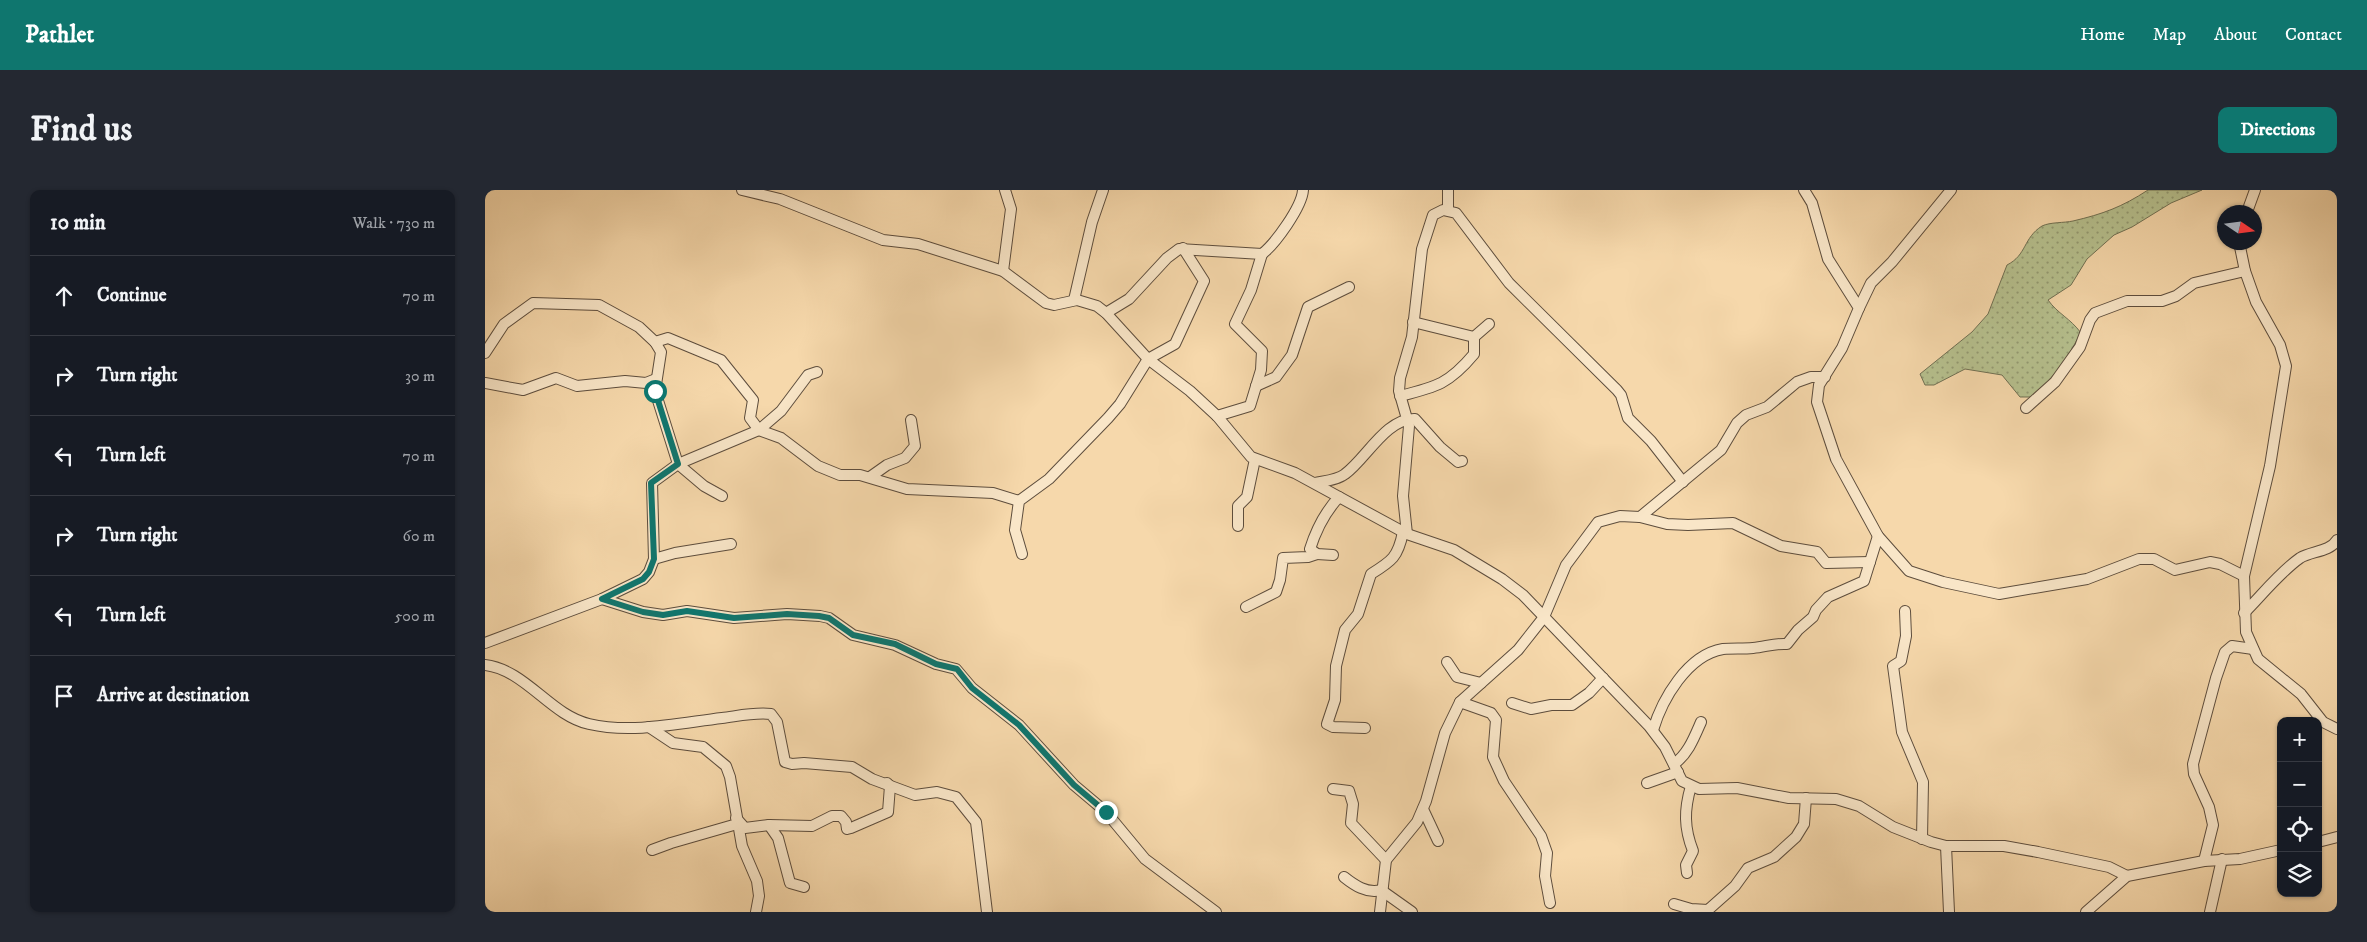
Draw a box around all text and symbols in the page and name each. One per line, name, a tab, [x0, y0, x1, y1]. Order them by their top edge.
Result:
text: Pathlet	[25, 20, 94, 50]
text: Home	[2080, 24, 2125, 46]
text: Map	[2153, 24, 2186, 46]
text: About	[2214, 24, 2257, 46]
text: Contact	[2285, 24, 2342, 46]
button: Directions	[2218, 107, 2337, 153]
text: Find us	[30, 108, 132, 152]
north arrow	[2217, 205, 2262, 250]
text: 10 min	[50, 210, 106, 236]
text: Walk · 730 m	[353, 213, 435, 233]
icon: ahead	[50, 282, 78, 310]
text: Continue	[97, 284, 167, 307]
text: 70 m	[403, 286, 435, 306]
icon: right	[50, 362, 78, 390]
text: Turn right	[97, 364, 177, 387]
text: 30 m	[405, 366, 435, 386]
route start	[644, 380, 667, 403]
icon: left	[50, 442, 78, 470]
text: Turn left	[97, 444, 166, 467]
text: 70 m	[403, 446, 435, 466]
icon: right	[50, 522, 78, 550]
text: Turn right	[97, 524, 177, 547]
text: 60 m	[403, 526, 435, 546]
icon: left	[50, 602, 78, 630]
text: Turn left	[97, 604, 166, 627]
text: 500 m	[394, 606, 435, 626]
icon: arrive	[50, 682, 78, 710]
text: Arrive at destination	[97, 684, 249, 707]
map controls	[2277, 717, 2322, 897]
button: +	[2277, 717, 2322, 762]
button: −	[2277, 762, 2322, 807]
route end	[1095, 801, 1118, 824]
button: locate	[2277, 807, 2322, 852]
button: layers	[2277, 852, 2322, 897]

